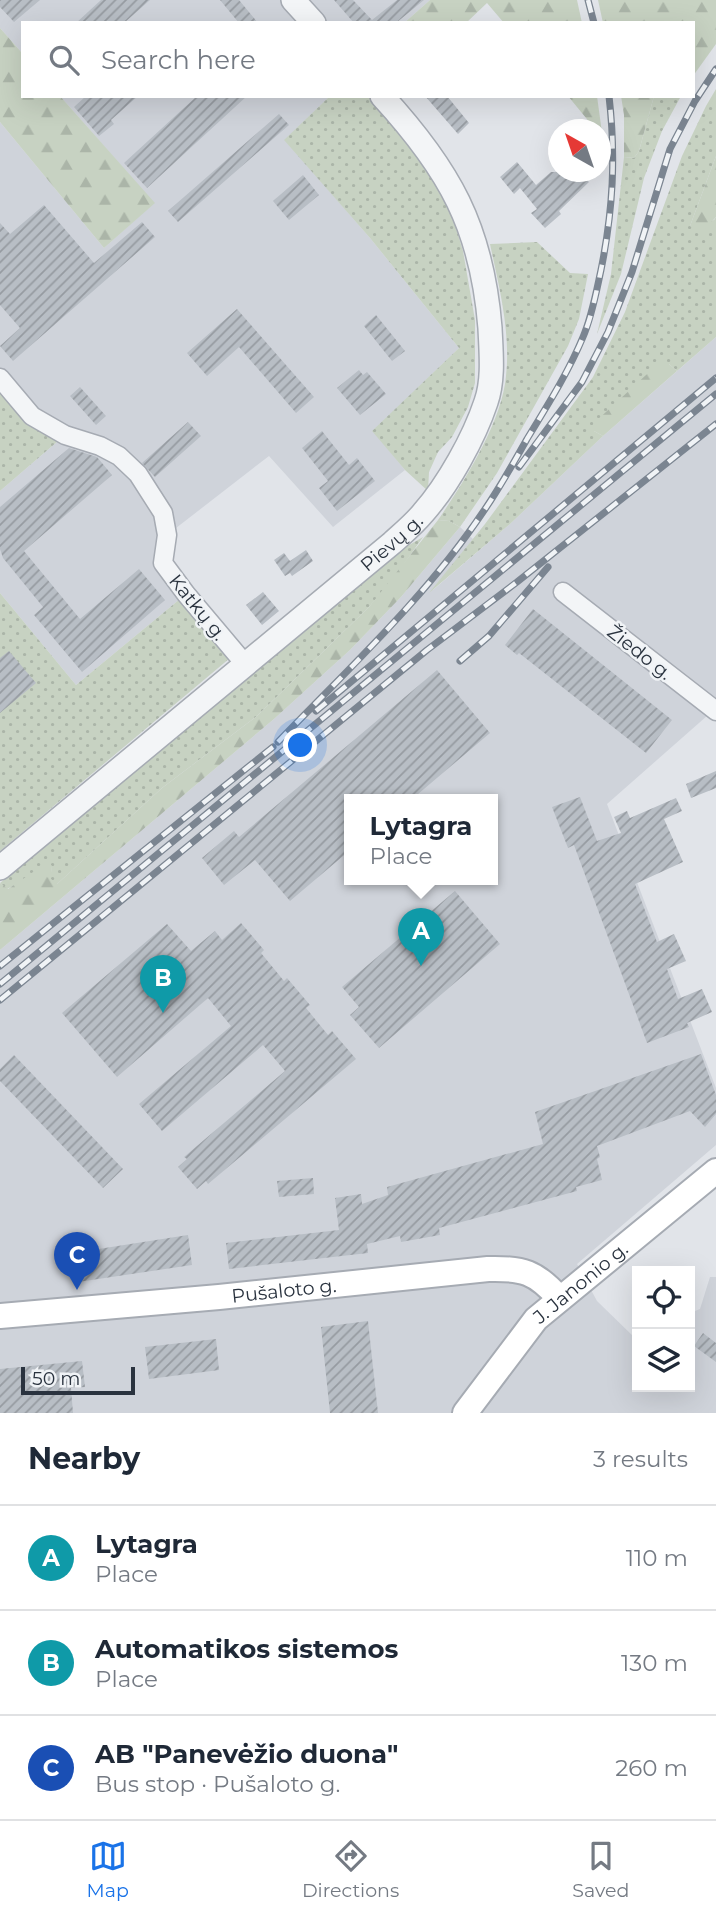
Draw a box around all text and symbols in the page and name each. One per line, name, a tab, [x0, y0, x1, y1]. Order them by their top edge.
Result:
search box	[21, 21, 695, 98]
icon: search	[45, 41, 83, 79]
text: Search here	[101, 44, 256, 76]
north arrow	[548, 119, 611, 182]
street label: Pievų g.	[356, 510, 428, 576]
street label: Katkų g.	[164, 570, 231, 645]
street label: Žiedo g.	[603, 620, 677, 685]
your location	[283, 728, 317, 762]
popup	[344, 794, 498, 885]
text: Lytagra	[370, 810, 472, 842]
text: Place	[370, 842, 433, 870]
pin: A	[398, 908, 444, 966]
pin: B	[140, 955, 186, 1013]
pin: C	[54, 1232, 100, 1290]
street label: J. Janonio g.	[528, 1237, 633, 1329]
map controls	[632, 1266, 695, 1392]
button: locate	[632, 1266, 695, 1329]
street label: Pušaloto g.	[230, 1274, 337, 1308]
button: layers	[632, 1329, 695, 1392]
scale bar	[21, 1364, 135, 1396]
text: 50 m	[32, 1367, 80, 1390]
text: Nearby	[28, 1440, 140, 1477]
text: 3 results	[593, 1445, 688, 1473]
text: Lytagra	[95, 1528, 198, 1560]
text: A	[42, 1544, 60, 1572]
text: 110 m	[626, 1544, 688, 1572]
text: Place	[95, 1560, 158, 1588]
text: Automatikos sistemos	[95, 1633, 398, 1665]
text: B	[42, 1649, 60, 1677]
text: 130 m	[621, 1649, 688, 1677]
text: Place	[95, 1665, 158, 1693]
text: AB "Panevėžio duona"	[95, 1738, 398, 1770]
text: C	[43, 1754, 59, 1782]
text: 260 m	[615, 1754, 688, 1782]
text: Bus stop · Pušaloto g.	[95, 1770, 340, 1798]
tab: Map	[87, 1837, 129, 1902]
tab: Directions	[302, 1837, 399, 1902]
tab: Saved	[572, 1837, 629, 1902]

